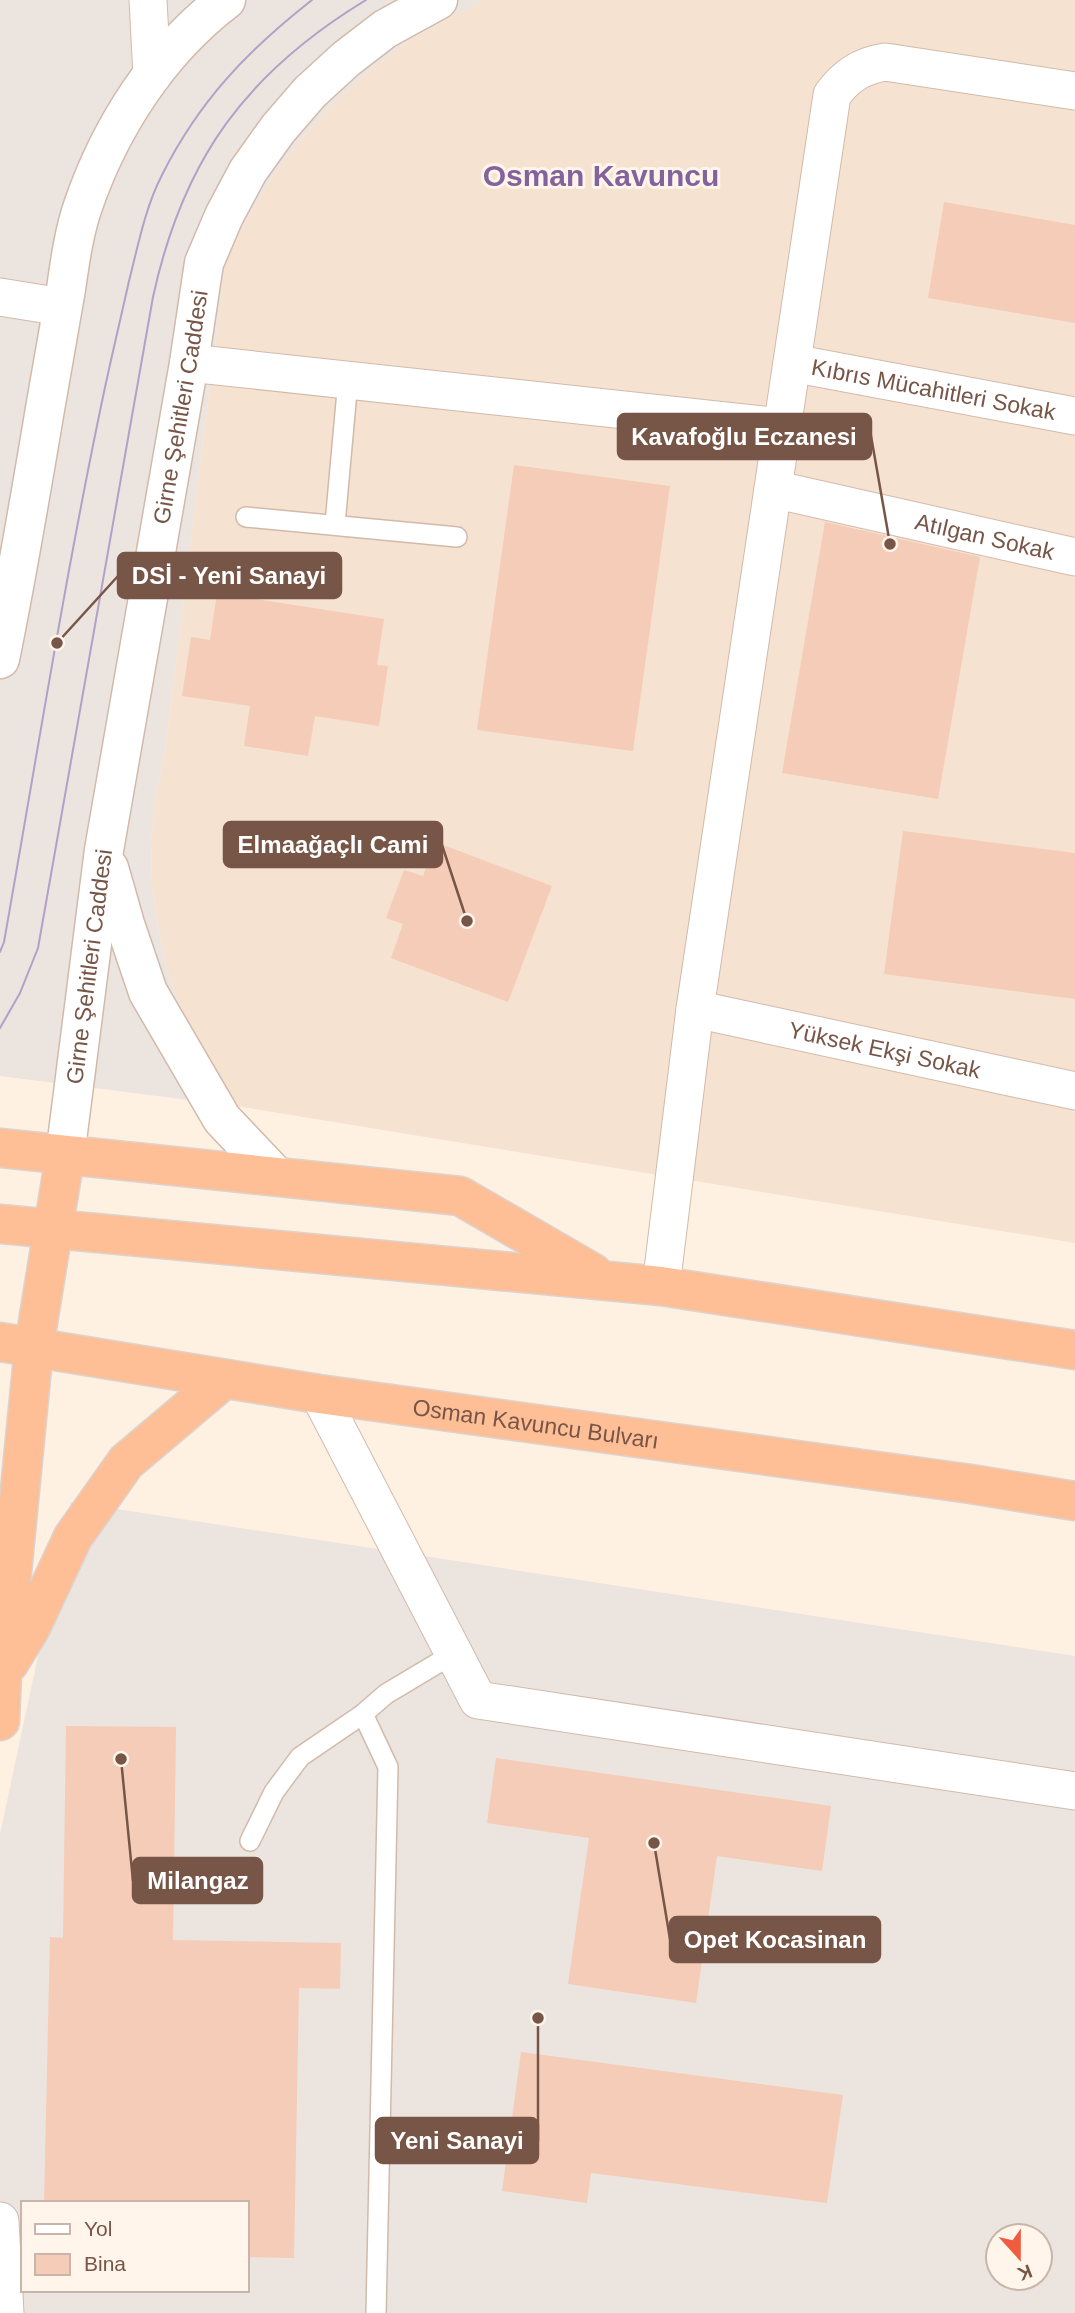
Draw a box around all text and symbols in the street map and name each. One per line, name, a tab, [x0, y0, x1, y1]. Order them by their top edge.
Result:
district label: Osman Kavuncu	[483, 159, 719, 192]
street label: Girne Şehitleri Caddesi	[148, 288, 213, 526]
street label: Kıbrıs Mücahitleri Sokak	[809, 354, 1058, 425]
callout: Kavafoğlu Eczanesi	[618, 414, 871, 459]
text: Kavafoğlu Eczanesi	[631, 423, 857, 450]
street label: Atılgan Sokak	[913, 508, 1057, 565]
callout: DSİ - Yeni Sanayi	[118, 553, 341, 598]
text: DSİ - Yeni Sanayi	[132, 562, 326, 589]
callout: Elmaağaçlı Cami	[224, 822, 442, 867]
text: Elmaağaçlı Cami	[238, 831, 428, 858]
street label: Girne Şehitleri Caddesi	[61, 848, 117, 1086]
street label: Yüksek Ekşi Sokak	[786, 1017, 983, 1083]
street label: Osman Kavuncu Bulvarı	[411, 1394, 660, 1454]
callout: Milangaz	[133, 1858, 262, 1903]
text: Milangaz	[147, 1867, 249, 1894]
callout: Opet Kocasinan	[670, 1917, 880, 1962]
text: Opet Kocasinan	[684, 1926, 866, 1953]
callout: Yeni Sanayi	[376, 2118, 538, 2163]
text: Yeni Sanayi	[390, 2127, 524, 2154]
legend	[21, 2201, 248, 2292]
text: Yol	[84, 2217, 112, 2240]
north arrow	[984, 2222, 1054, 2292]
text: Bina	[84, 2252, 126, 2275]
text: K	[1014, 2260, 1035, 2285]

